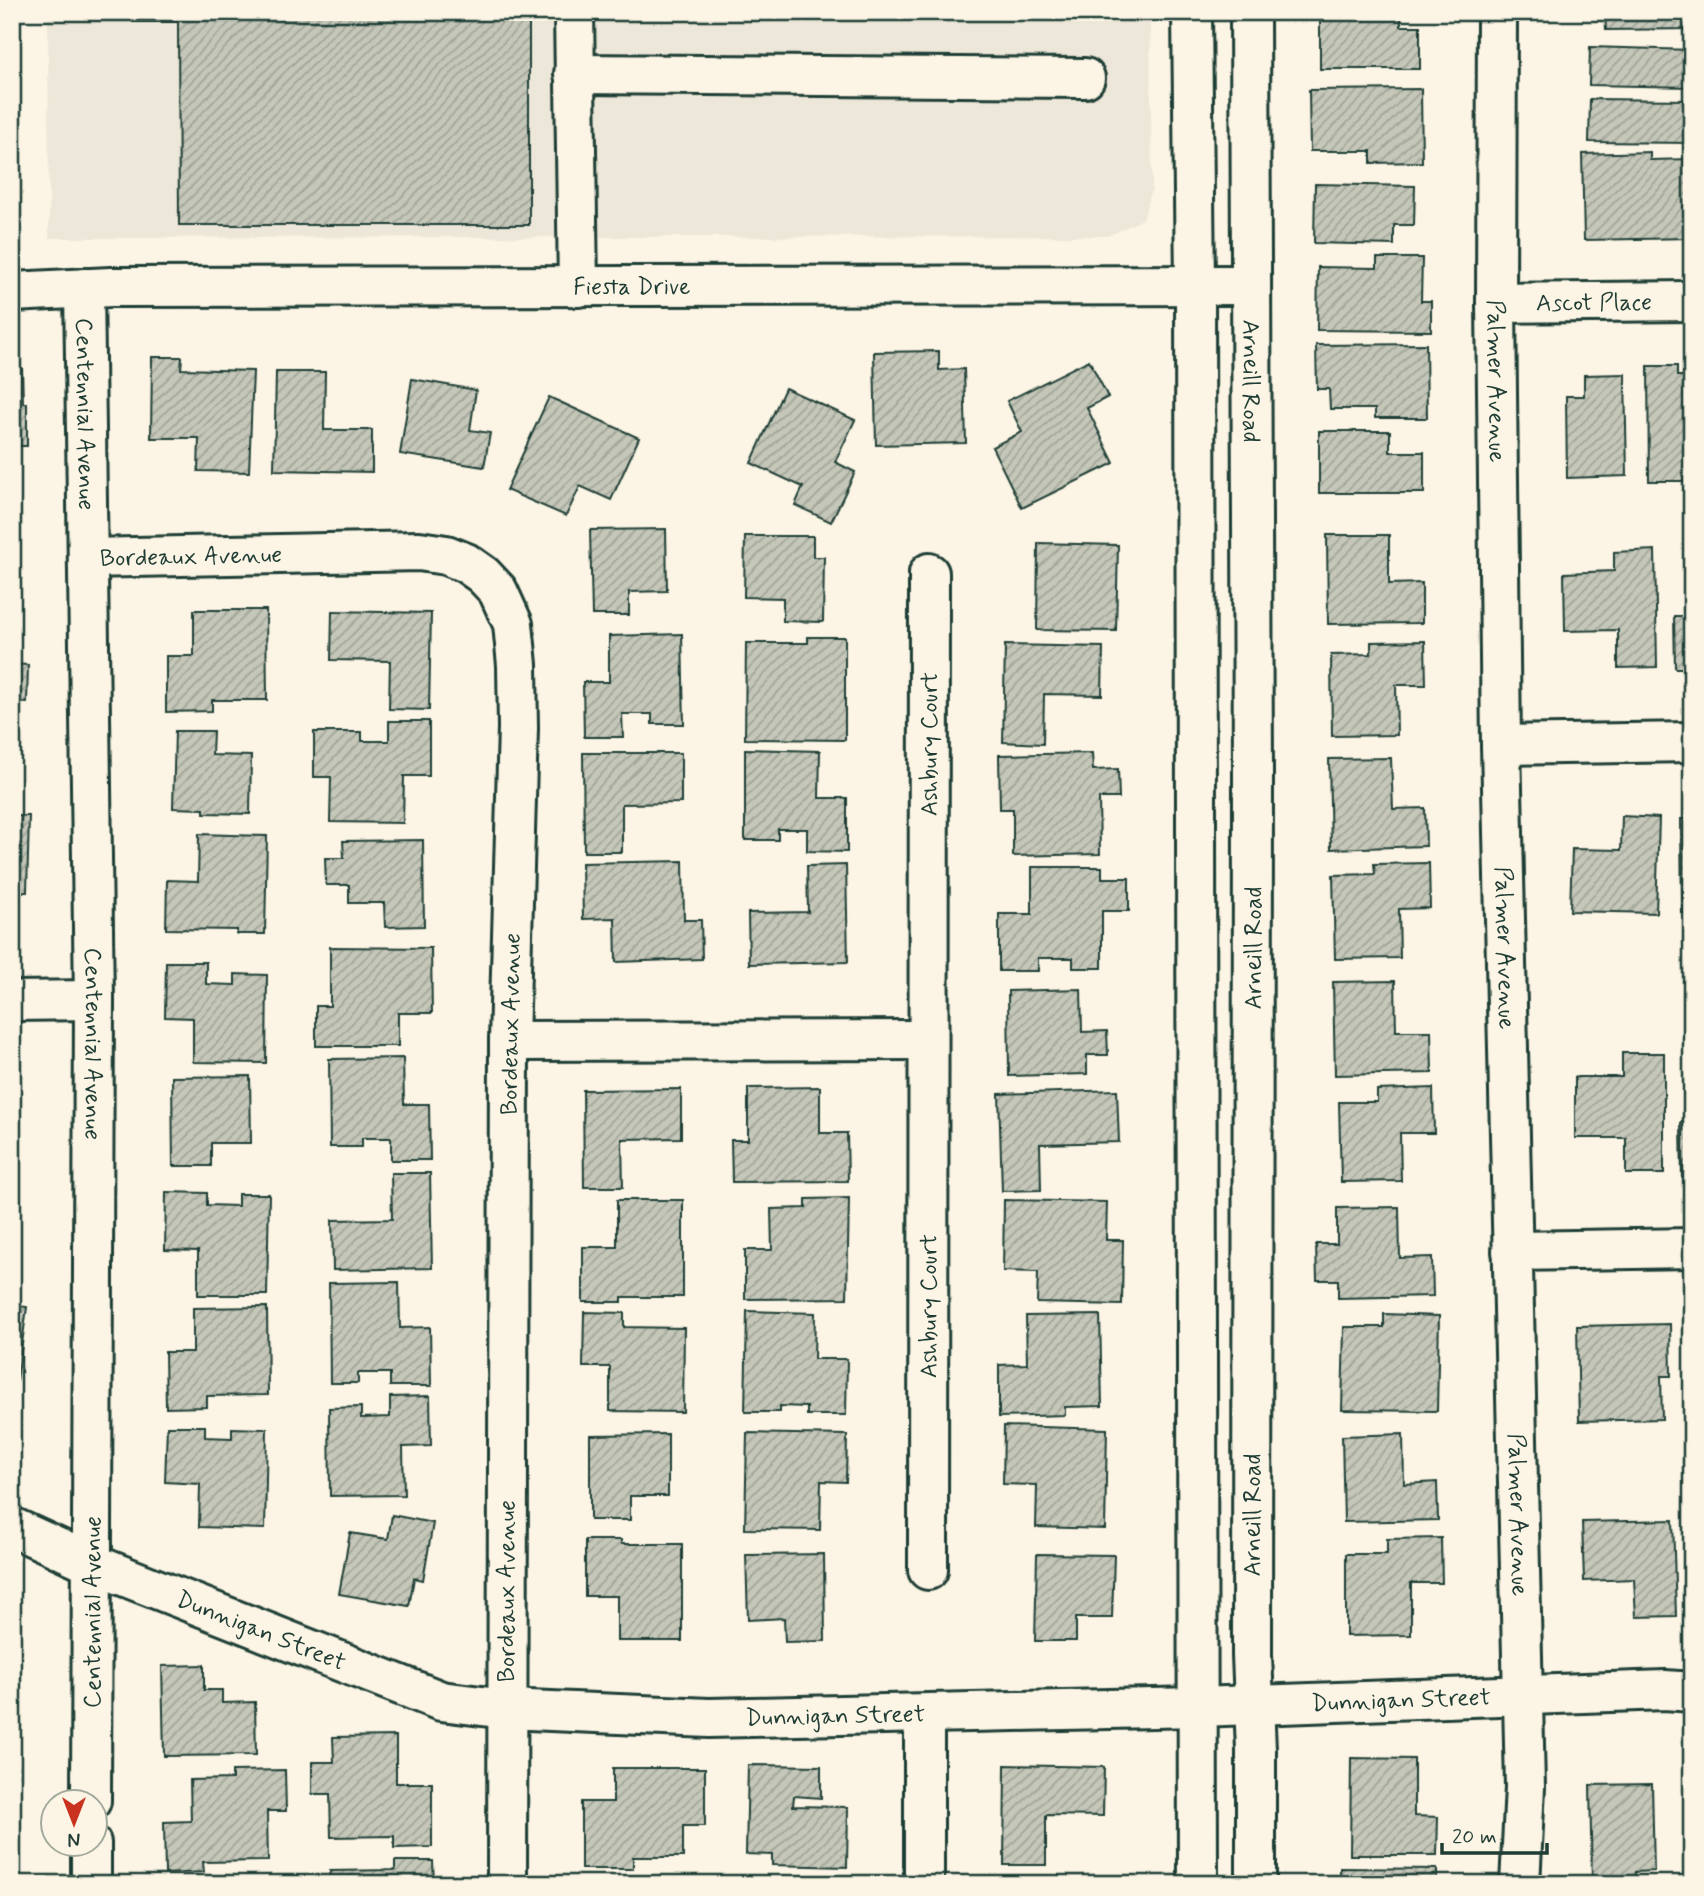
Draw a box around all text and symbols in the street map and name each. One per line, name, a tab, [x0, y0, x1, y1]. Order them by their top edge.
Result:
street label: Fiesta Drive	[573, 272, 691, 303]
street label: Ascot Place	[1536, 287, 1652, 320]
street label: Palmer Avenue	[1479, 299, 1512, 463]
street label: Centennial Avenue	[67, 318, 101, 510]
street label: Arneill Road	[1234, 319, 1266, 443]
street label: Bordeaux Avenue	[100, 540, 283, 575]
street label: Ashbury Court	[915, 672, 946, 816]
street label: Palmer Avenue	[1487, 866, 1522, 1030]
street label: Arneill Road	[1239, 886, 1270, 1010]
street label: Bordeaux Avenue	[494, 933, 529, 1115]
street label: Centennial Avenue	[76, 948, 108, 1140]
street label: Ashbury Court	[914, 1234, 945, 1378]
street label: Palmer Avenue	[1500, 1433, 1535, 1597]
street label: Arneill Road	[1238, 1453, 1269, 1577]
street label: Bordeaux Avenue	[492, 1500, 523, 1682]
street label: Centennial Avenue	[78, 1516, 109, 1708]
street label: Dunnigan Street	[172, 1584, 350, 1679]
street label: Dunnigan Street	[1311, 1682, 1491, 1720]
street label: Dunnigan Street	[745, 1699, 925, 1734]
north arrow	[38, 1787, 108, 1857]
scale bar	[1442, 1812, 1546, 1856]
text: 20 m	[1452, 1823, 1497, 1851]
text: N	[68, 1826, 80, 1851]

